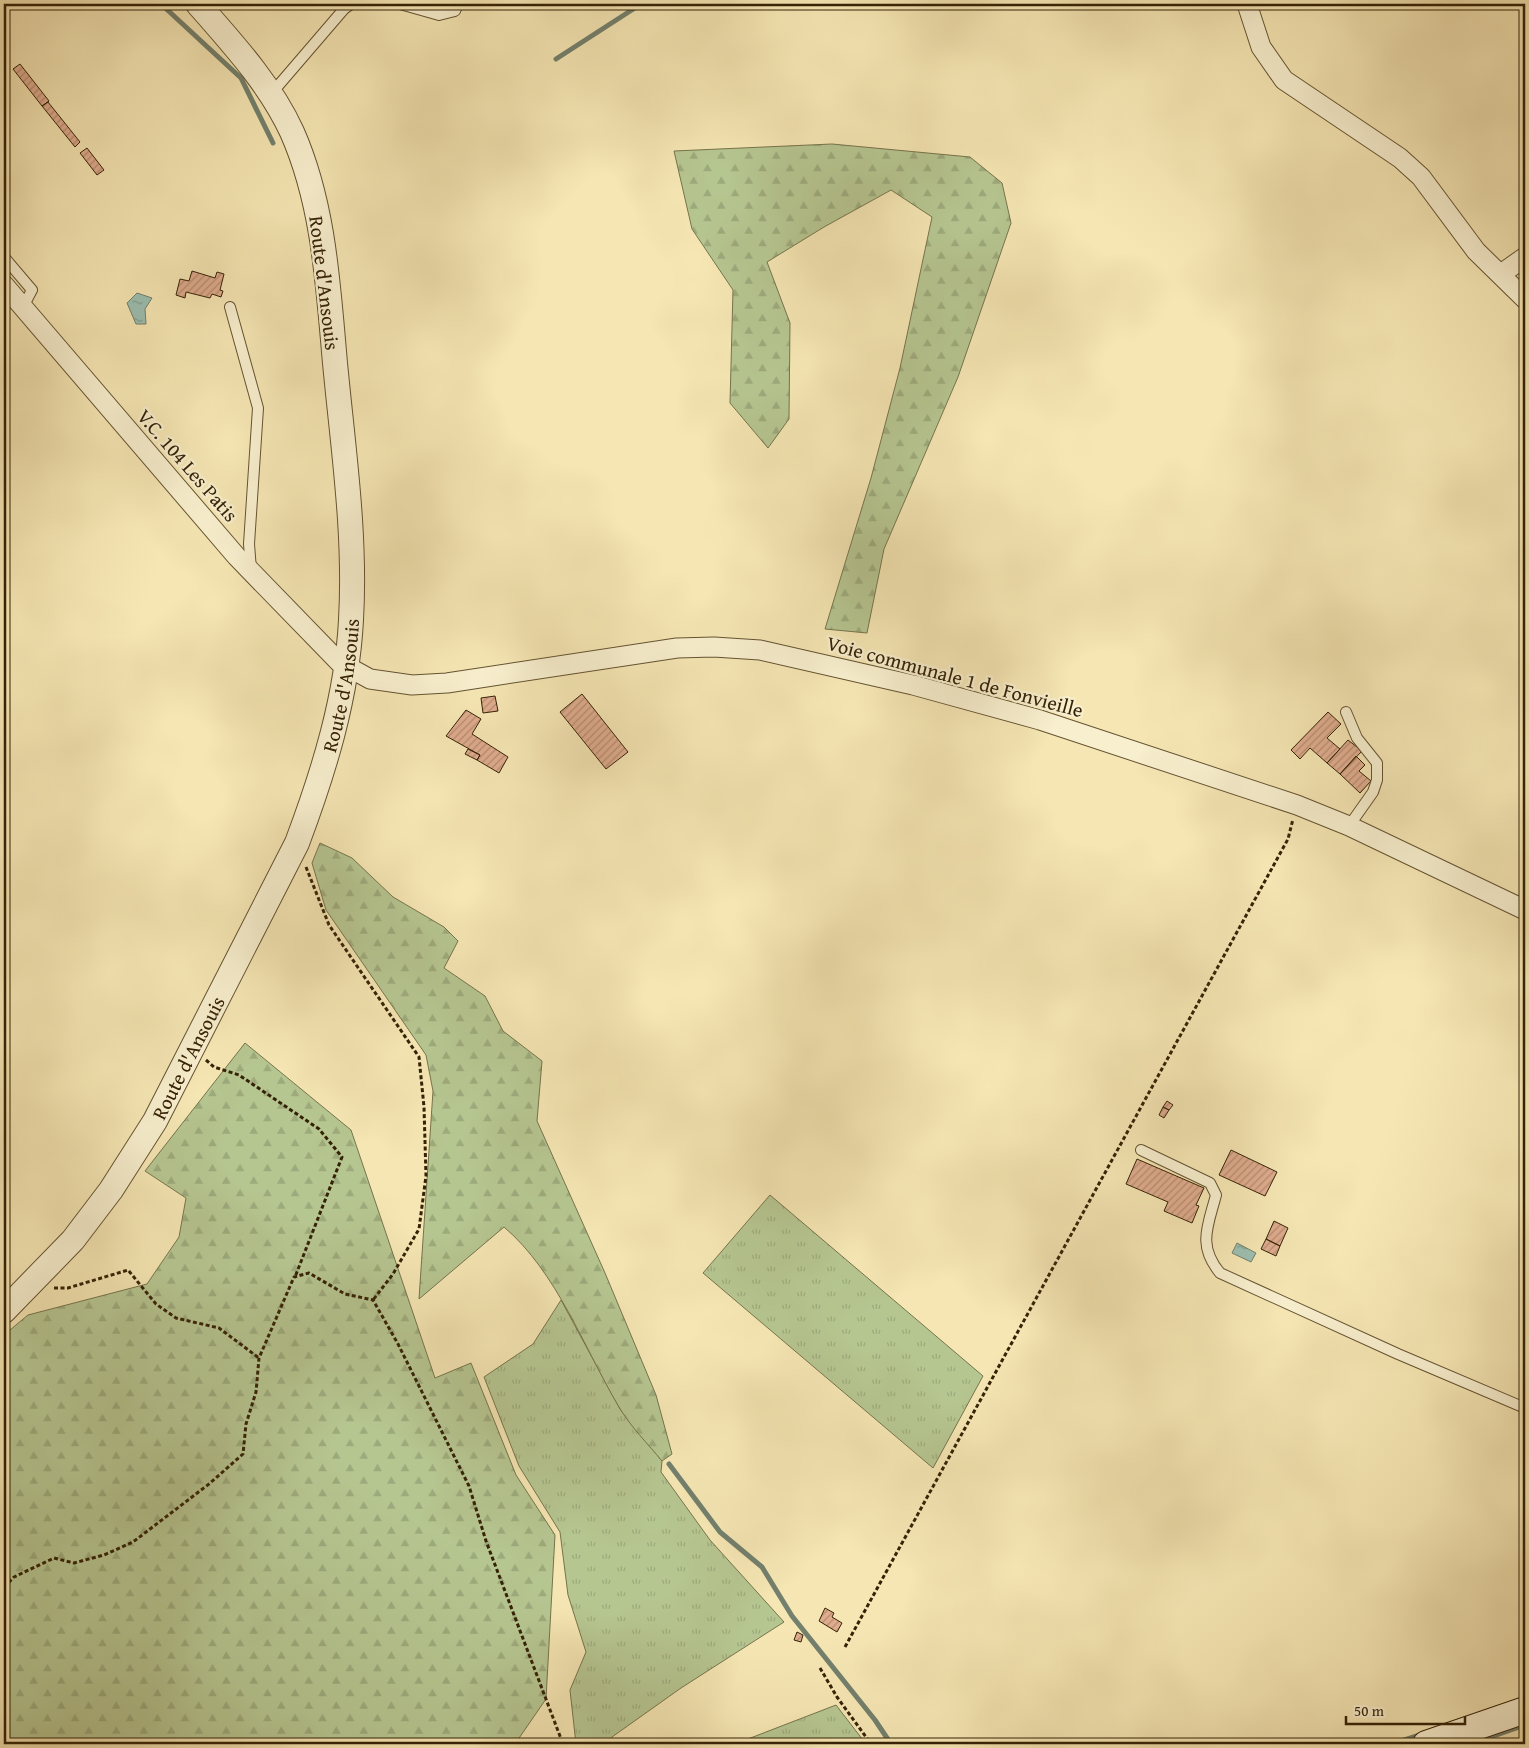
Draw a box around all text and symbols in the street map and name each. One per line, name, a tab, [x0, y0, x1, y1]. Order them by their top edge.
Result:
street label: Route d'Ansouis	[302, 214, 348, 352]
street label: V.C. 104 Les Patis	[131, 402, 245, 528]
street label: Route d'Ansouis	[314, 618, 366, 755]
street label: Voie communale 1 de Fonvieille	[824, 628, 1086, 724]
street label: Route d'Ansouis	[144, 991, 231, 1124]
scale bar	[1346, 1693, 1465, 1725]
text: 50 m	[1354, 1700, 1385, 1721]

